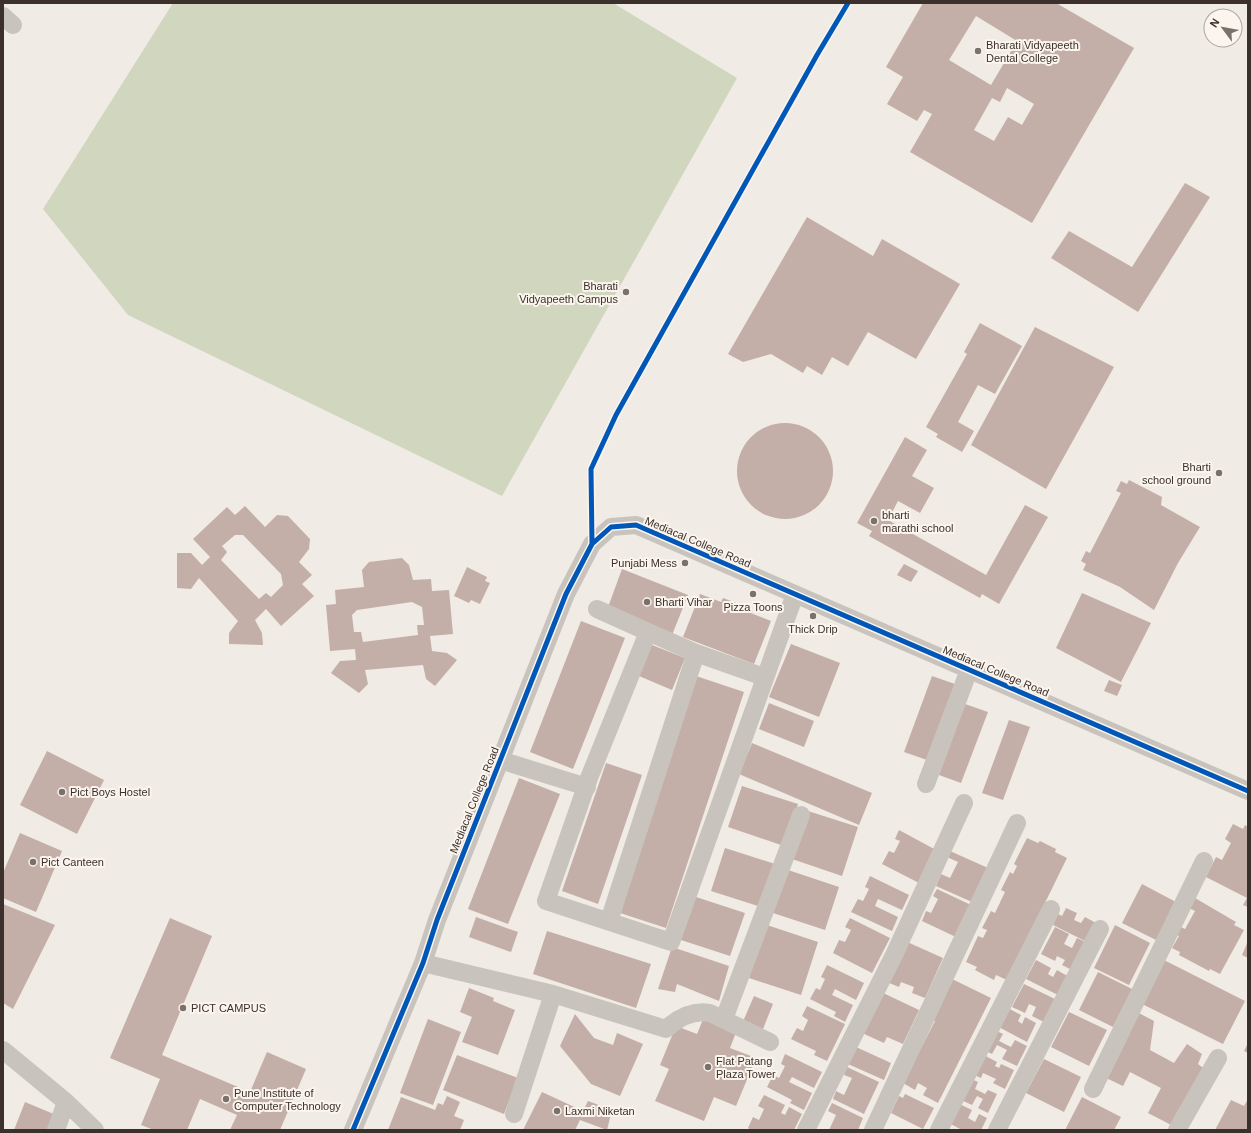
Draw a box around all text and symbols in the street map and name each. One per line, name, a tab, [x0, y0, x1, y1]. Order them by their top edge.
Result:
north arrow	[1203, 8, 1243, 48]
text: N	[1207, 16, 1222, 29]
place label: Bharati Vidyapeeth Dental College	[986, 39, 1079, 64]
marker: Bharati Vidyapeeth Dental College	[973, 46, 983, 56]
place label: Bharati Vidyapeeth Campus	[519, 280, 618, 305]
marker: Bharati Vidyapeeth Campus	[621, 287, 631, 297]
place label: Bharti school ground	[1142, 461, 1211, 486]
marker: Bharti school ground	[1214, 468, 1224, 478]
place label: bharti marathi school	[882, 509, 954, 534]
street label: Mediacal College Road	[643, 514, 753, 570]
marker: bharti marathi school	[869, 516, 879, 526]
place label: Punjabi Mess	[611, 557, 677, 569]
marker: Punjabi Mess	[680, 558, 690, 568]
marker: Pizza Toons	[748, 589, 758, 599]
place label: Bharti Vihar	[655, 596, 713, 608]
marker: Bharti Vihar	[642, 597, 652, 607]
place label: Pizza Toons	[723, 601, 783, 613]
marker: Thick Drip	[808, 611, 818, 621]
place label: Thick Drip	[788, 623, 838, 635]
street label: Mediacal College Road	[941, 643, 1051, 699]
street label: Mediacal College Road	[447, 745, 501, 855]
place label: Pict Boys Hostel	[70, 786, 150, 798]
marker: Pict Boys Hostel	[57, 787, 67, 797]
place label: Pict Canteen	[41, 856, 104, 868]
marker: Pict Canteen	[28, 857, 38, 867]
place label: PICT CAMPUS	[191, 1002, 266, 1014]
marker: PICT CAMPUS	[178, 1003, 188, 1013]
place label: Flat Patang Plaza Tower	[716, 1055, 776, 1080]
marker: Flat Patang Plaza Tower	[703, 1062, 713, 1072]
place label: Pune Institute of Computer Technology	[234, 1087, 341, 1112]
marker: Pune Institute of Computer Technology	[221, 1094, 231, 1104]
place label: Laxmi Niketan	[565, 1105, 635, 1117]
marker: Laxmi Niketan	[552, 1106, 562, 1116]

